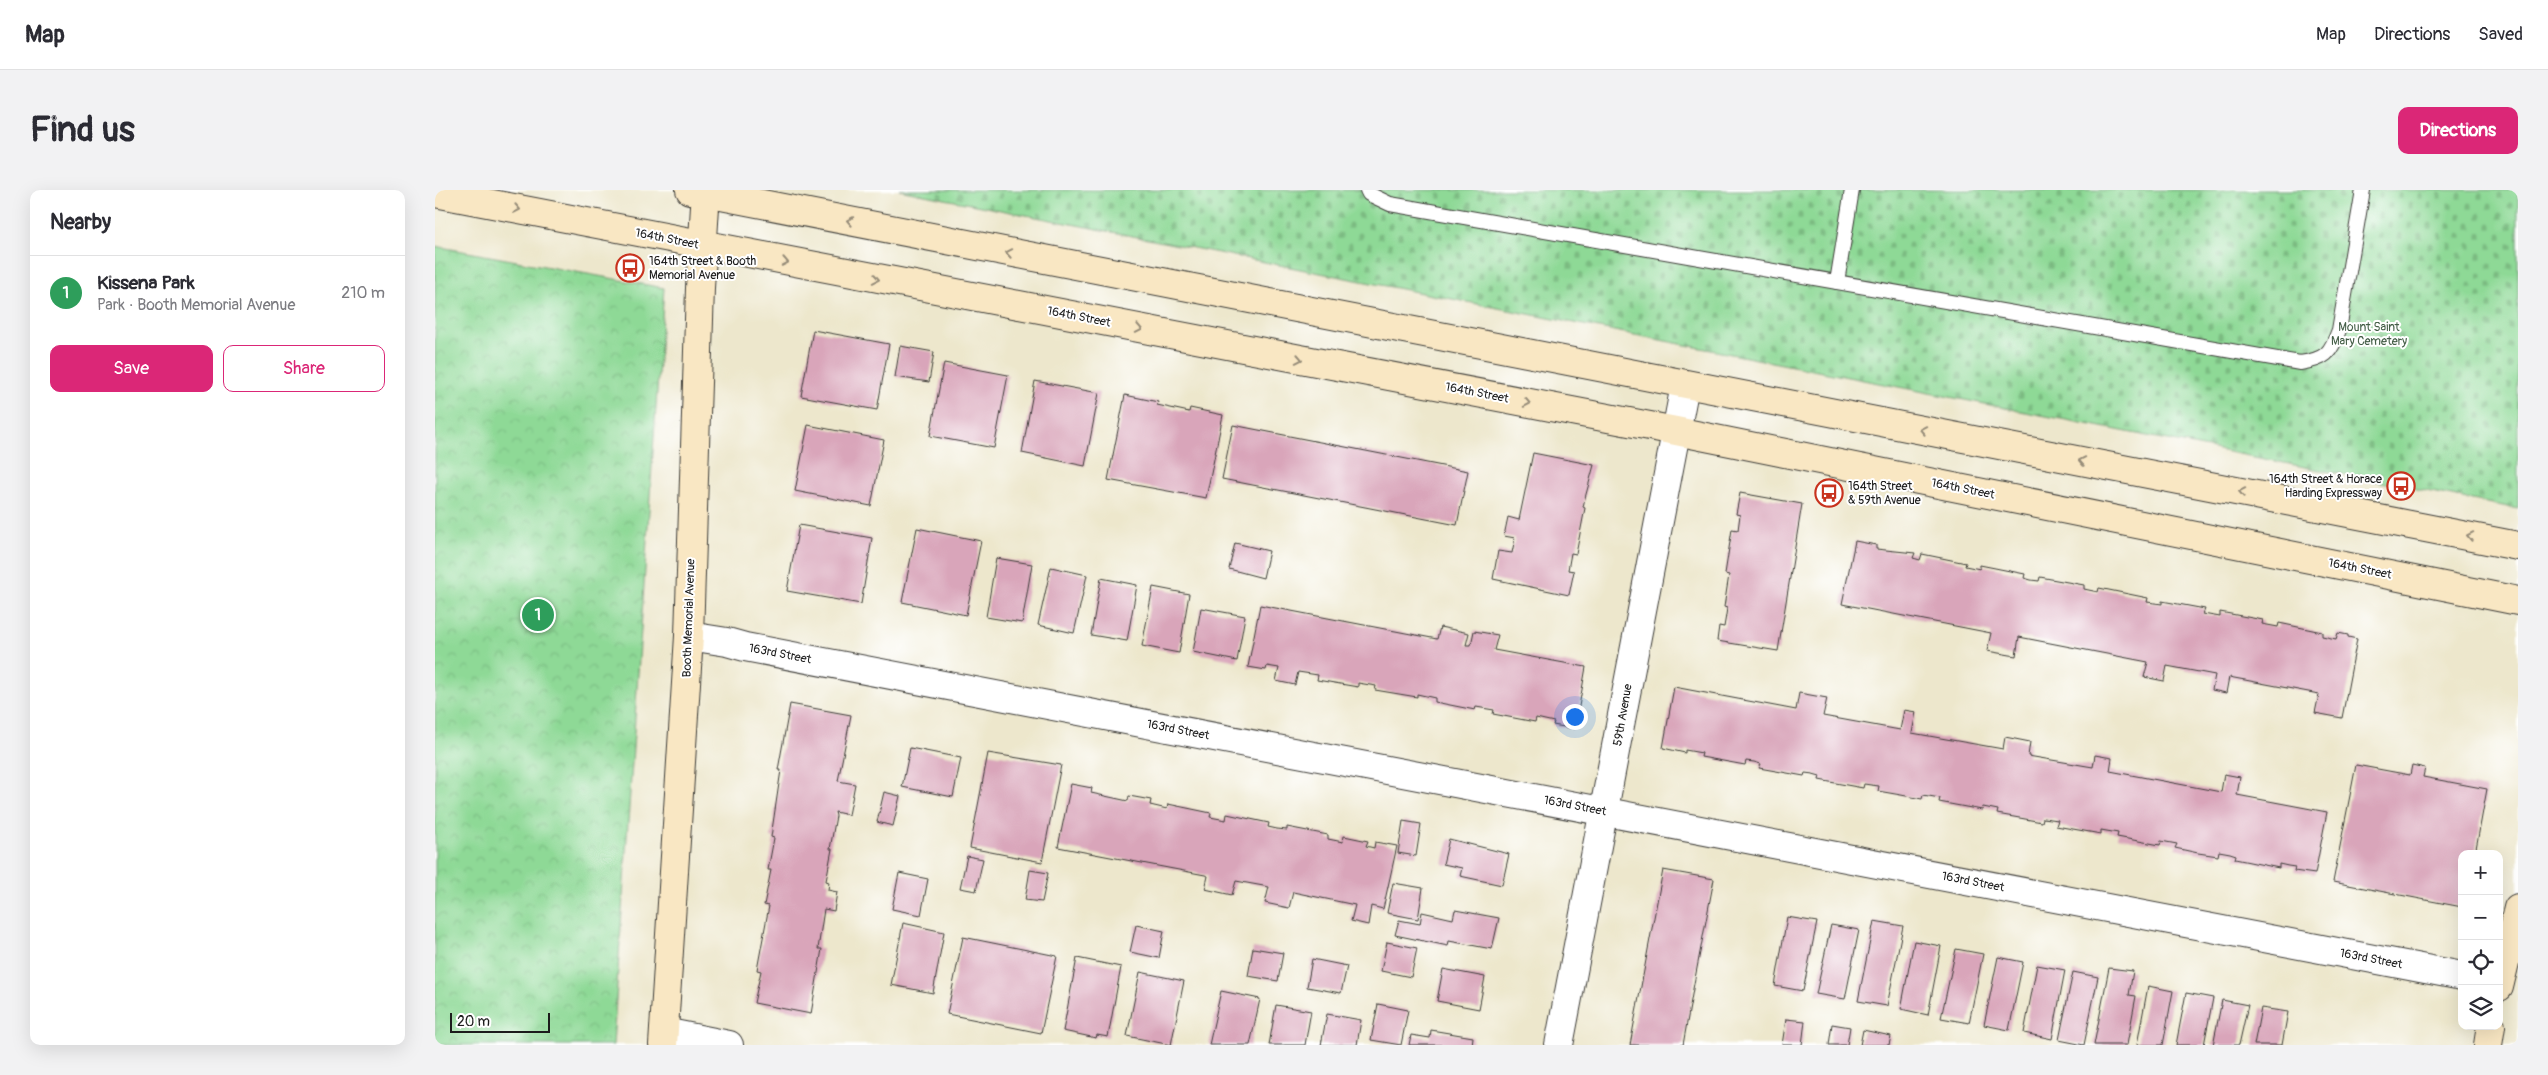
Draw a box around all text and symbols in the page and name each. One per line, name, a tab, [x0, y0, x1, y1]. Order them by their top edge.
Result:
text: Map	[25, 20, 65, 49]
text: Map	[2316, 23, 2346, 46]
text: Directions	[2374, 23, 2450, 46]
text: Saved	[2478, 23, 2523, 46]
button: Directions	[2398, 107, 2518, 154]
text: Find us	[30, 108, 135, 152]
one-way arrow	[513, 203, 522, 214]
text: Nearby	[50, 209, 111, 236]
one-way arrow	[845, 217, 854, 227]
street label: 164th Street	[634, 226, 700, 253]
one-way arrow	[1005, 248, 1014, 258]
bus stop icon: 164th Street & Booth Memorial Avenue	[615, 253, 645, 283]
place label: 164th Street & Booth Memorial Avenue	[649, 254, 756, 283]
one-way arrow	[780, 256, 789, 266]
text: Kissena Park	[97, 271, 195, 295]
one-way arrow	[872, 273, 881, 283]
text: 1	[63, 283, 69, 303]
text: 210 m	[341, 283, 385, 303]
text: Park · Booth Memorial Avenue	[97, 295, 295, 315]
street label: 164th Street	[1046, 304, 1112, 331]
park label: Mount Saint Mary Cemetery	[2331, 320, 2407, 349]
one-way arrow	[1135, 323, 1143, 333]
button: Save	[50, 345, 213, 392]
button: Share	[223, 345, 385, 392]
one-way arrow	[1294, 354, 1303, 364]
street label: 164th Street	[1444, 380, 1510, 407]
one-way arrow	[1523, 397, 1532, 407]
one-way arrow	[1918, 426, 1927, 436]
one-way arrow	[2078, 457, 2087, 467]
bus stop icon: 164th Street & Horace Harding Expressway	[2386, 471, 2416, 501]
place label: 164th Street & Horace Harding Expressway	[2269, 472, 2382, 501]
street label: 164th Street	[1930, 476, 1996, 503]
bus stop icon: 164th Street & 59th Avenue	[1814, 478, 1844, 508]
place label: 164th Street & 59th Avenue	[1848, 479, 1921, 508]
one-way arrow	[2237, 488, 2246, 498]
one-way arrow	[2466, 532, 2475, 542]
street label: 164th Street	[2327, 556, 2393, 583]
street label: Booth Memorial Avenue	[679, 558, 699, 678]
pin: 1	[522, 596, 554, 634]
street label: 163rd Street	[747, 641, 813, 667]
street label: 59th Avenue	[1610, 683, 1636, 747]
your location	[1562, 704, 1588, 730]
street label: 163rd Street	[1145, 717, 1211, 743]
street label: 163rd Street	[1542, 793, 1608, 819]
map controls	[2458, 850, 2503, 1030]
button: +	[2458, 850, 2503, 895]
street label: 163rd Street	[1940, 869, 2006, 895]
button: −	[2458, 895, 2503, 940]
button: locate	[2458, 940, 2503, 985]
street label: 163rd Street	[2338, 946, 2404, 972]
button: layers	[2458, 985, 2503, 1030]
scale bar	[450, 1010, 550, 1033]
text: 20 m	[457, 1013, 490, 1030]

